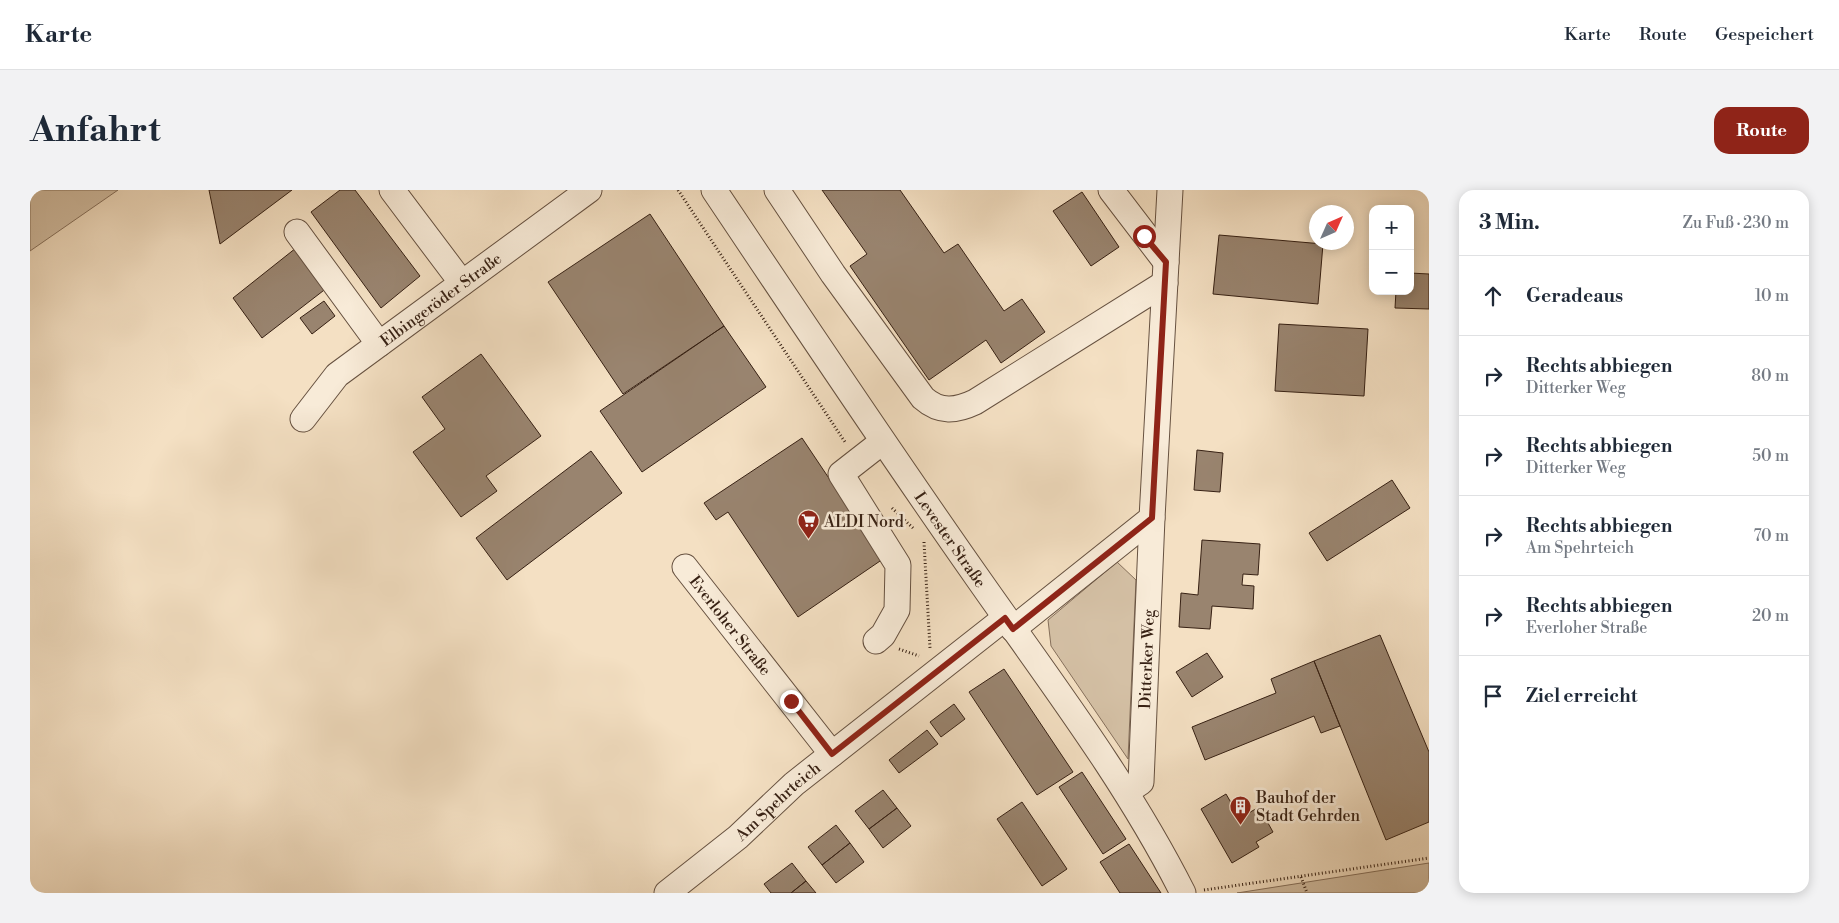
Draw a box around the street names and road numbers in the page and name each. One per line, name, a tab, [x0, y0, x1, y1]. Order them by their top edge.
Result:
street label: Elbingeröder Straße	[376, 249, 506, 351]
street label: Levester Straße	[910, 488, 990, 592]
street label: Everloher Straße	[685, 572, 775, 680]
street label: Ditterker Weg	[1135, 608, 1159, 710]
street label: Am Spehrteich	[731, 758, 825, 846]

